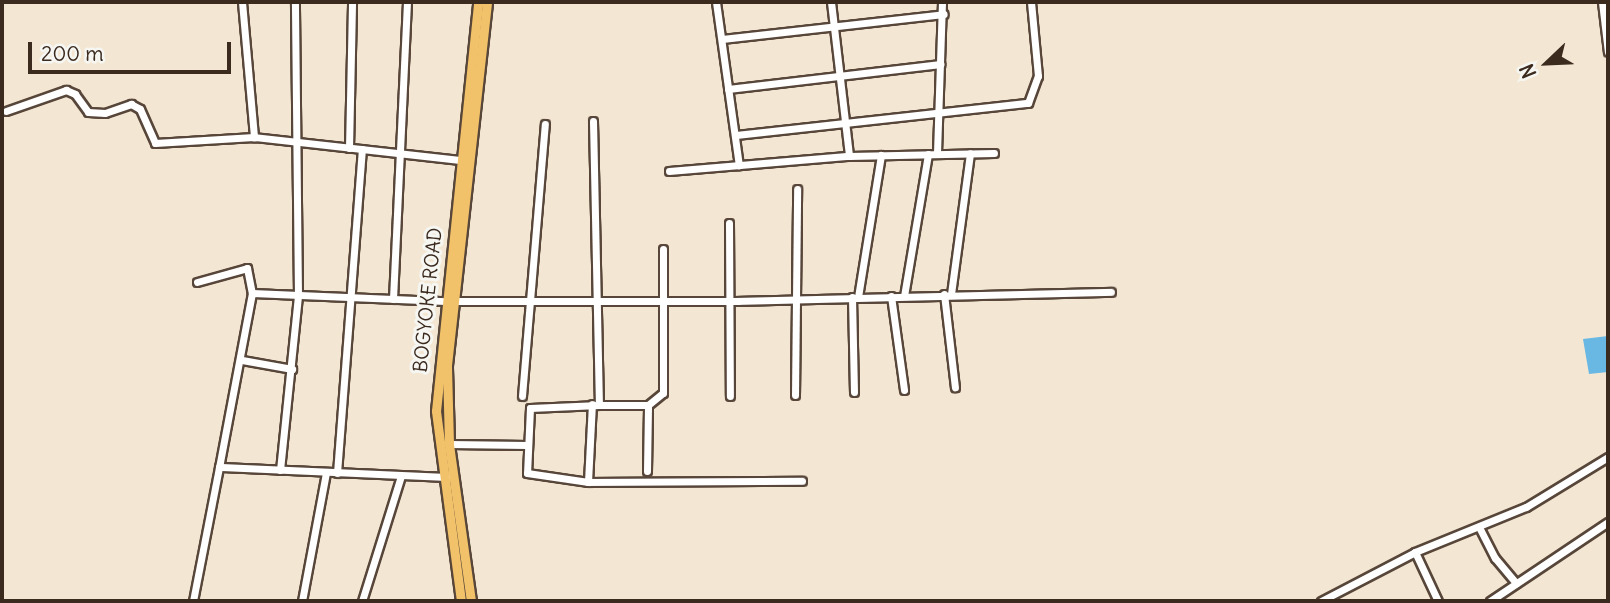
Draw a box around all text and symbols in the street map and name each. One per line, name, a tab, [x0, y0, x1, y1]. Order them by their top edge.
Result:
scale bar	[32, 28, 234, 72]
north arrow	[1512, 28, 1582, 98]
text: 200 m	[41, 40, 104, 67]
text: N	[1514, 60, 1541, 82]
street label: BOGYOKE ROAD	[409, 226, 447, 374]

